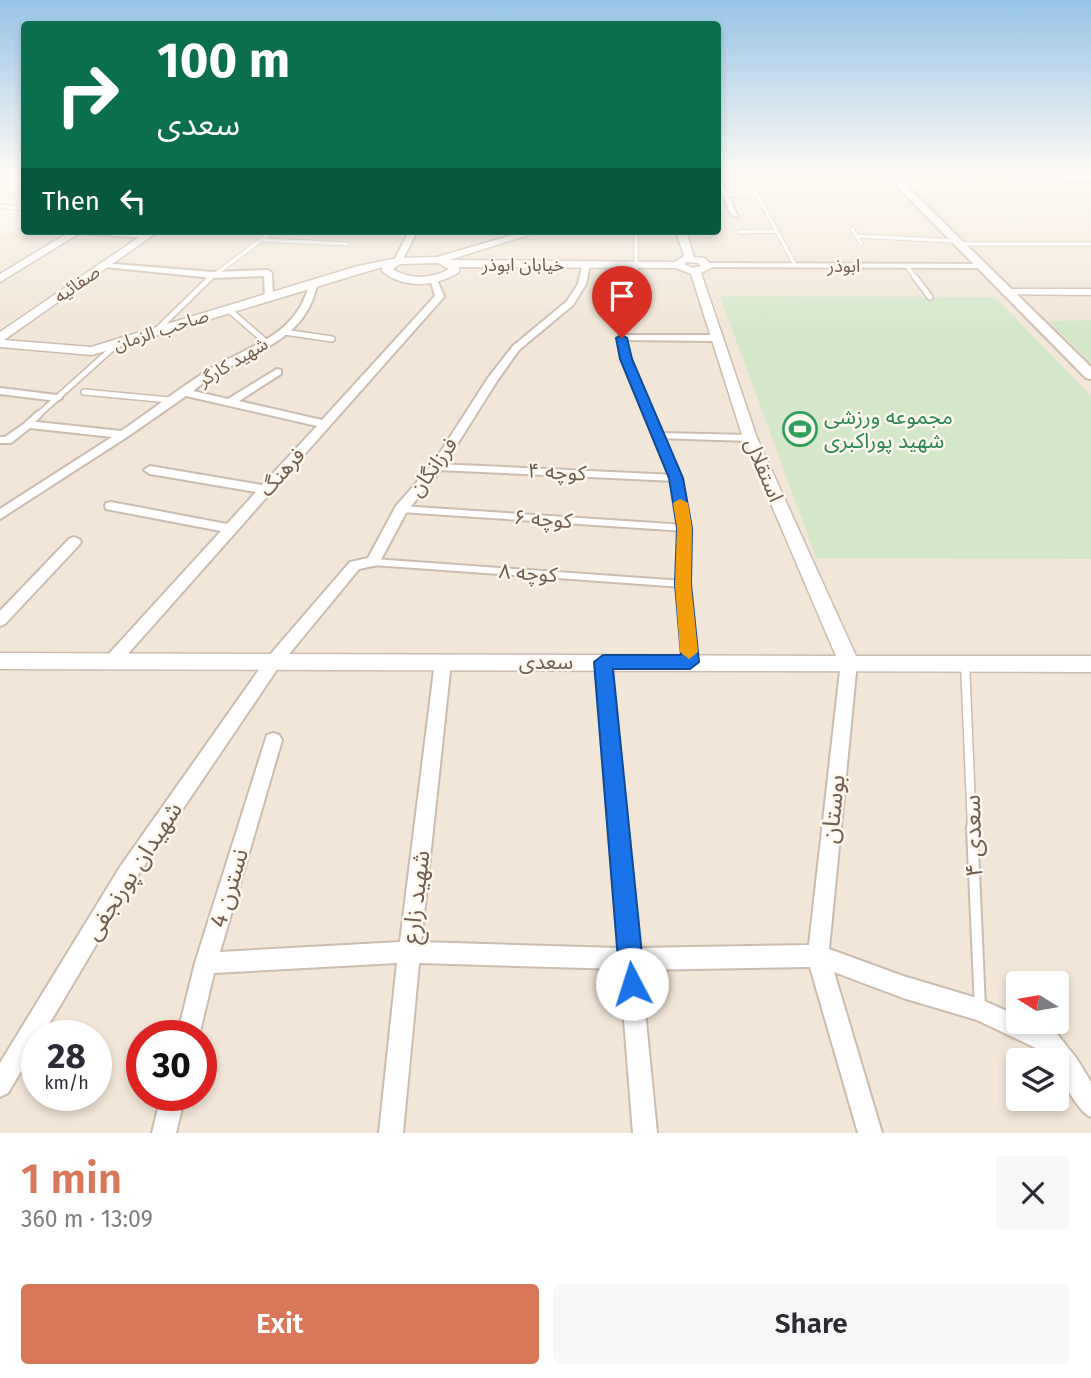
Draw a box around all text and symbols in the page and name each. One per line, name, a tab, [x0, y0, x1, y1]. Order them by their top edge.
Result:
text: 100 m	[157, 31, 290, 90]
icon: right	[42, 49, 133, 140]
text: سعدی	[157, 105, 240, 143]
icon: left	[114, 182, 152, 220]
text: Then	[42, 186, 100, 217]
street label: خیابان ابوذر	[481, 254, 564, 276]
street label: ابوذر	[827, 255, 860, 277]
street label: صفائیه	[50, 260, 104, 308]
pin	[592, 266, 652, 338]
icon: arrive	[603, 277, 641, 315]
street label: صاحب الزمان	[111, 304, 211, 356]
street label: شهید کارگر	[193, 333, 272, 392]
place label: مجموعه ورزشی شهید پوراکبری	[824, 404, 953, 454]
sports icon: مجموعه ورزشی شهید پوراکبری	[781, 410, 819, 448]
street label: فرزانگان	[403, 432, 463, 502]
street label: استقلال	[739, 434, 789, 506]
street label: فرهنگ	[253, 442, 311, 502]
street label: کوچه ۴	[527, 457, 587, 487]
street label: کوچه ۶	[513, 504, 574, 534]
street label: کوچه ۸	[498, 558, 559, 588]
street label: سعدی	[519, 649, 573, 675]
street label: بوستان	[815, 773, 851, 845]
street label: سعدی ۴	[958, 794, 988, 878]
street label: شهیدان پورنجفی	[78, 797, 189, 946]
street label: نسترن 4	[204, 845, 254, 931]
street label: شهید زارع	[396, 849, 439, 946]
position arrow	[595, 947, 669, 1021]
north arrow	[1006, 971, 1069, 1034]
map controls	[1006, 971, 1069, 1111]
speed limit sign: 30	[126, 1020, 217, 1111]
text: 28	[47, 1035, 86, 1077]
button: layers	[1006, 1048, 1069, 1111]
text: km/h	[44, 1072, 89, 1094]
text: 1 min	[21, 1154, 122, 1204]
button: close	[996, 1156, 1070, 1230]
text: 360 m · 13:09	[21, 1205, 153, 1233]
button: Exit	[21, 1284, 539, 1364]
button: Share	[553, 1284, 1070, 1364]

